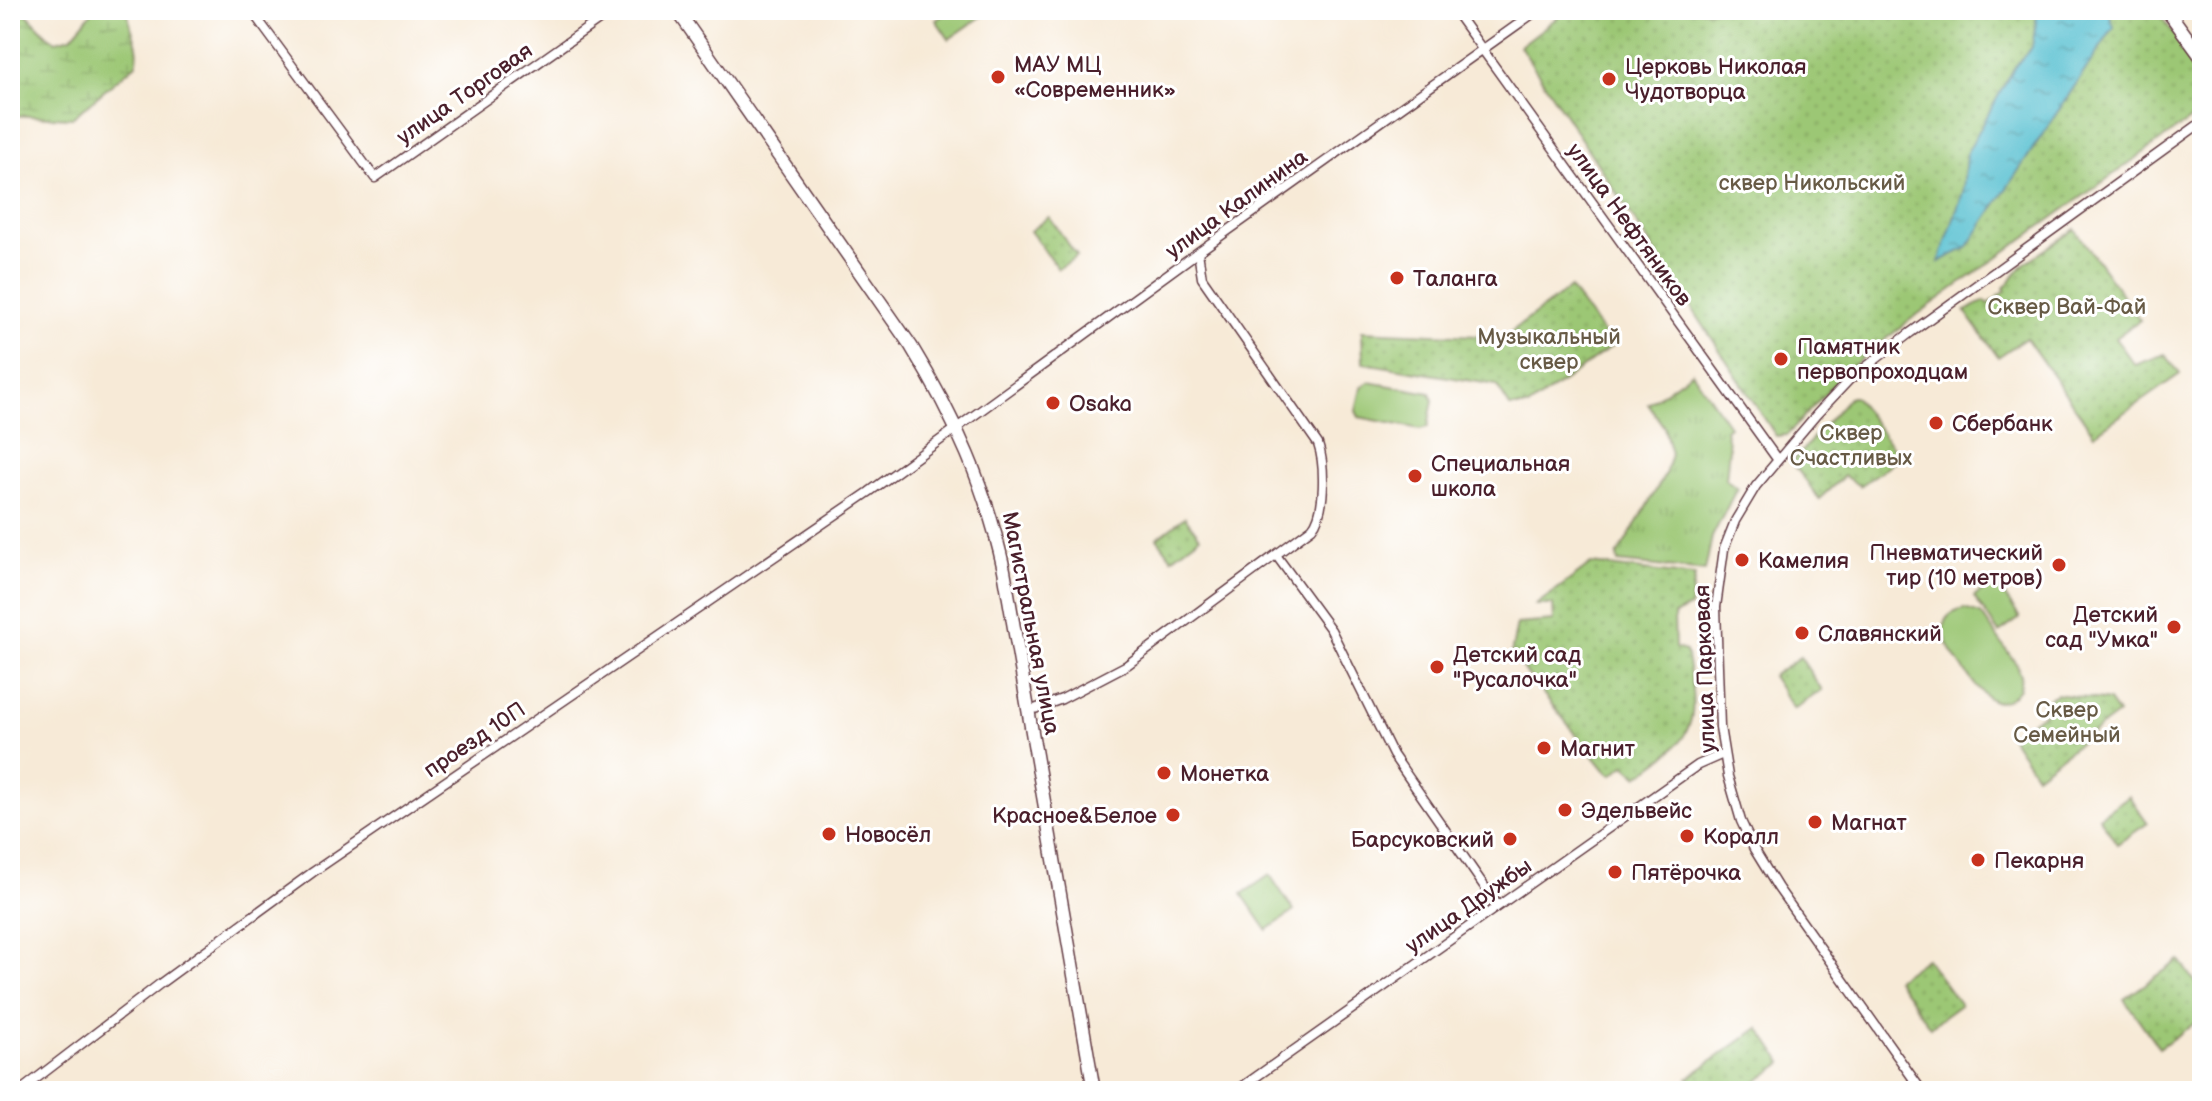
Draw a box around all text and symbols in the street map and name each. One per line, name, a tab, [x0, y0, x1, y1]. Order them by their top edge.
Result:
street label: улица Торговая	[392, 37, 538, 151]
place label: МАУ МЦ «Современник»	[1014, 52, 1176, 104]
place label: Церковь Николая Чудотворца	[1625, 54, 1807, 106]
marker: МАУ МЦ «Современник»	[989, 68, 1007, 86]
marker: Церковь Николая Чудотворца	[1600, 70, 1618, 88]
street label: улица Нефтяников	[1561, 138, 1697, 312]
street label: улица Калинина	[1161, 144, 1313, 265]
park label: сквер Никольский	[1719, 170, 1905, 197]
place label: Таланга	[1413, 266, 1498, 293]
marker: Таланга	[1388, 269, 1406, 287]
park label: Сквер Вай-Фай	[1988, 294, 2146, 321]
park label: Музыкальный сквер	[1477, 324, 1621, 376]
place label: Памятник первопроходцам	[1797, 334, 1968, 386]
marker: Памятник первопроходцам	[1772, 350, 1790, 368]
place label: Osaka	[1069, 391, 1132, 418]
marker: Osaka	[1044, 394, 1062, 412]
place label: Сбербанк	[1952, 411, 2053, 438]
marker: Сбербанк	[1927, 414, 1945, 432]
park label: Сквер Счастливых	[1790, 420, 1912, 472]
place label: Специальная школа	[1431, 451, 1570, 503]
marker: Специальная школа	[1406, 467, 1424, 485]
street label: Магистральная улица	[996, 509, 1065, 737]
place label: Пневматический тир (10 метров)	[1869, 540, 2043, 592]
place label: Камелия	[1758, 548, 1849, 575]
marker: Камелия	[1733, 551, 1751, 569]
marker: Пневматический тир (10 метров)	[2050, 556, 2068, 574]
street label: улица Парковая	[1689, 584, 1722, 753]
place label: Детский сад "Умка"	[2045, 602, 2158, 654]
marker: Детский сад "Умка"	[2165, 618, 2183, 636]
place label: Славянский	[1818, 621, 1942, 648]
marker: Славянский	[1793, 624, 1811, 642]
place label: Детский сад "Русалочка"	[1453, 642, 1581, 694]
marker: Детский сад "Русалочка"	[1428, 658, 1446, 676]
street label: проезд 10П	[419, 696, 531, 784]
park label: Сквер Семейный	[2013, 697, 2121, 749]
place label: Магнит	[1560, 736, 1636, 763]
marker: Магнит	[1535, 739, 1553, 757]
place label: Монетка	[1180, 761, 1269, 788]
marker: Монетка	[1155, 764, 1173, 782]
place label: Эдельвейс	[1581, 798, 1692, 825]
marker: Эдельвейс	[1556, 801, 1574, 819]
place label: Красное&Белое	[992, 803, 1157, 830]
marker: Красное&Белое	[1164, 806, 1182, 824]
place label: Магнат	[1831, 810, 1907, 837]
marker: Магнат	[1806, 813, 1824, 831]
place label: Новосёл	[845, 822, 931, 849]
place label: Коралл	[1703, 824, 1779, 851]
marker: Новосёл	[820, 825, 838, 843]
place label: Барсуковский	[1351, 827, 1494, 854]
marker: Коралл	[1678, 827, 1696, 845]
marker: Барсуковский	[1501, 830, 1519, 848]
place label: Пекарня	[1994, 848, 2084, 875]
marker: Пекарня	[1969, 851, 1987, 869]
street label: улица Дружбы	[1400, 853, 1537, 960]
place label: Пятёрочка	[1631, 860, 1741, 887]
marker: Пятёрочка	[1606, 863, 1624, 881]

